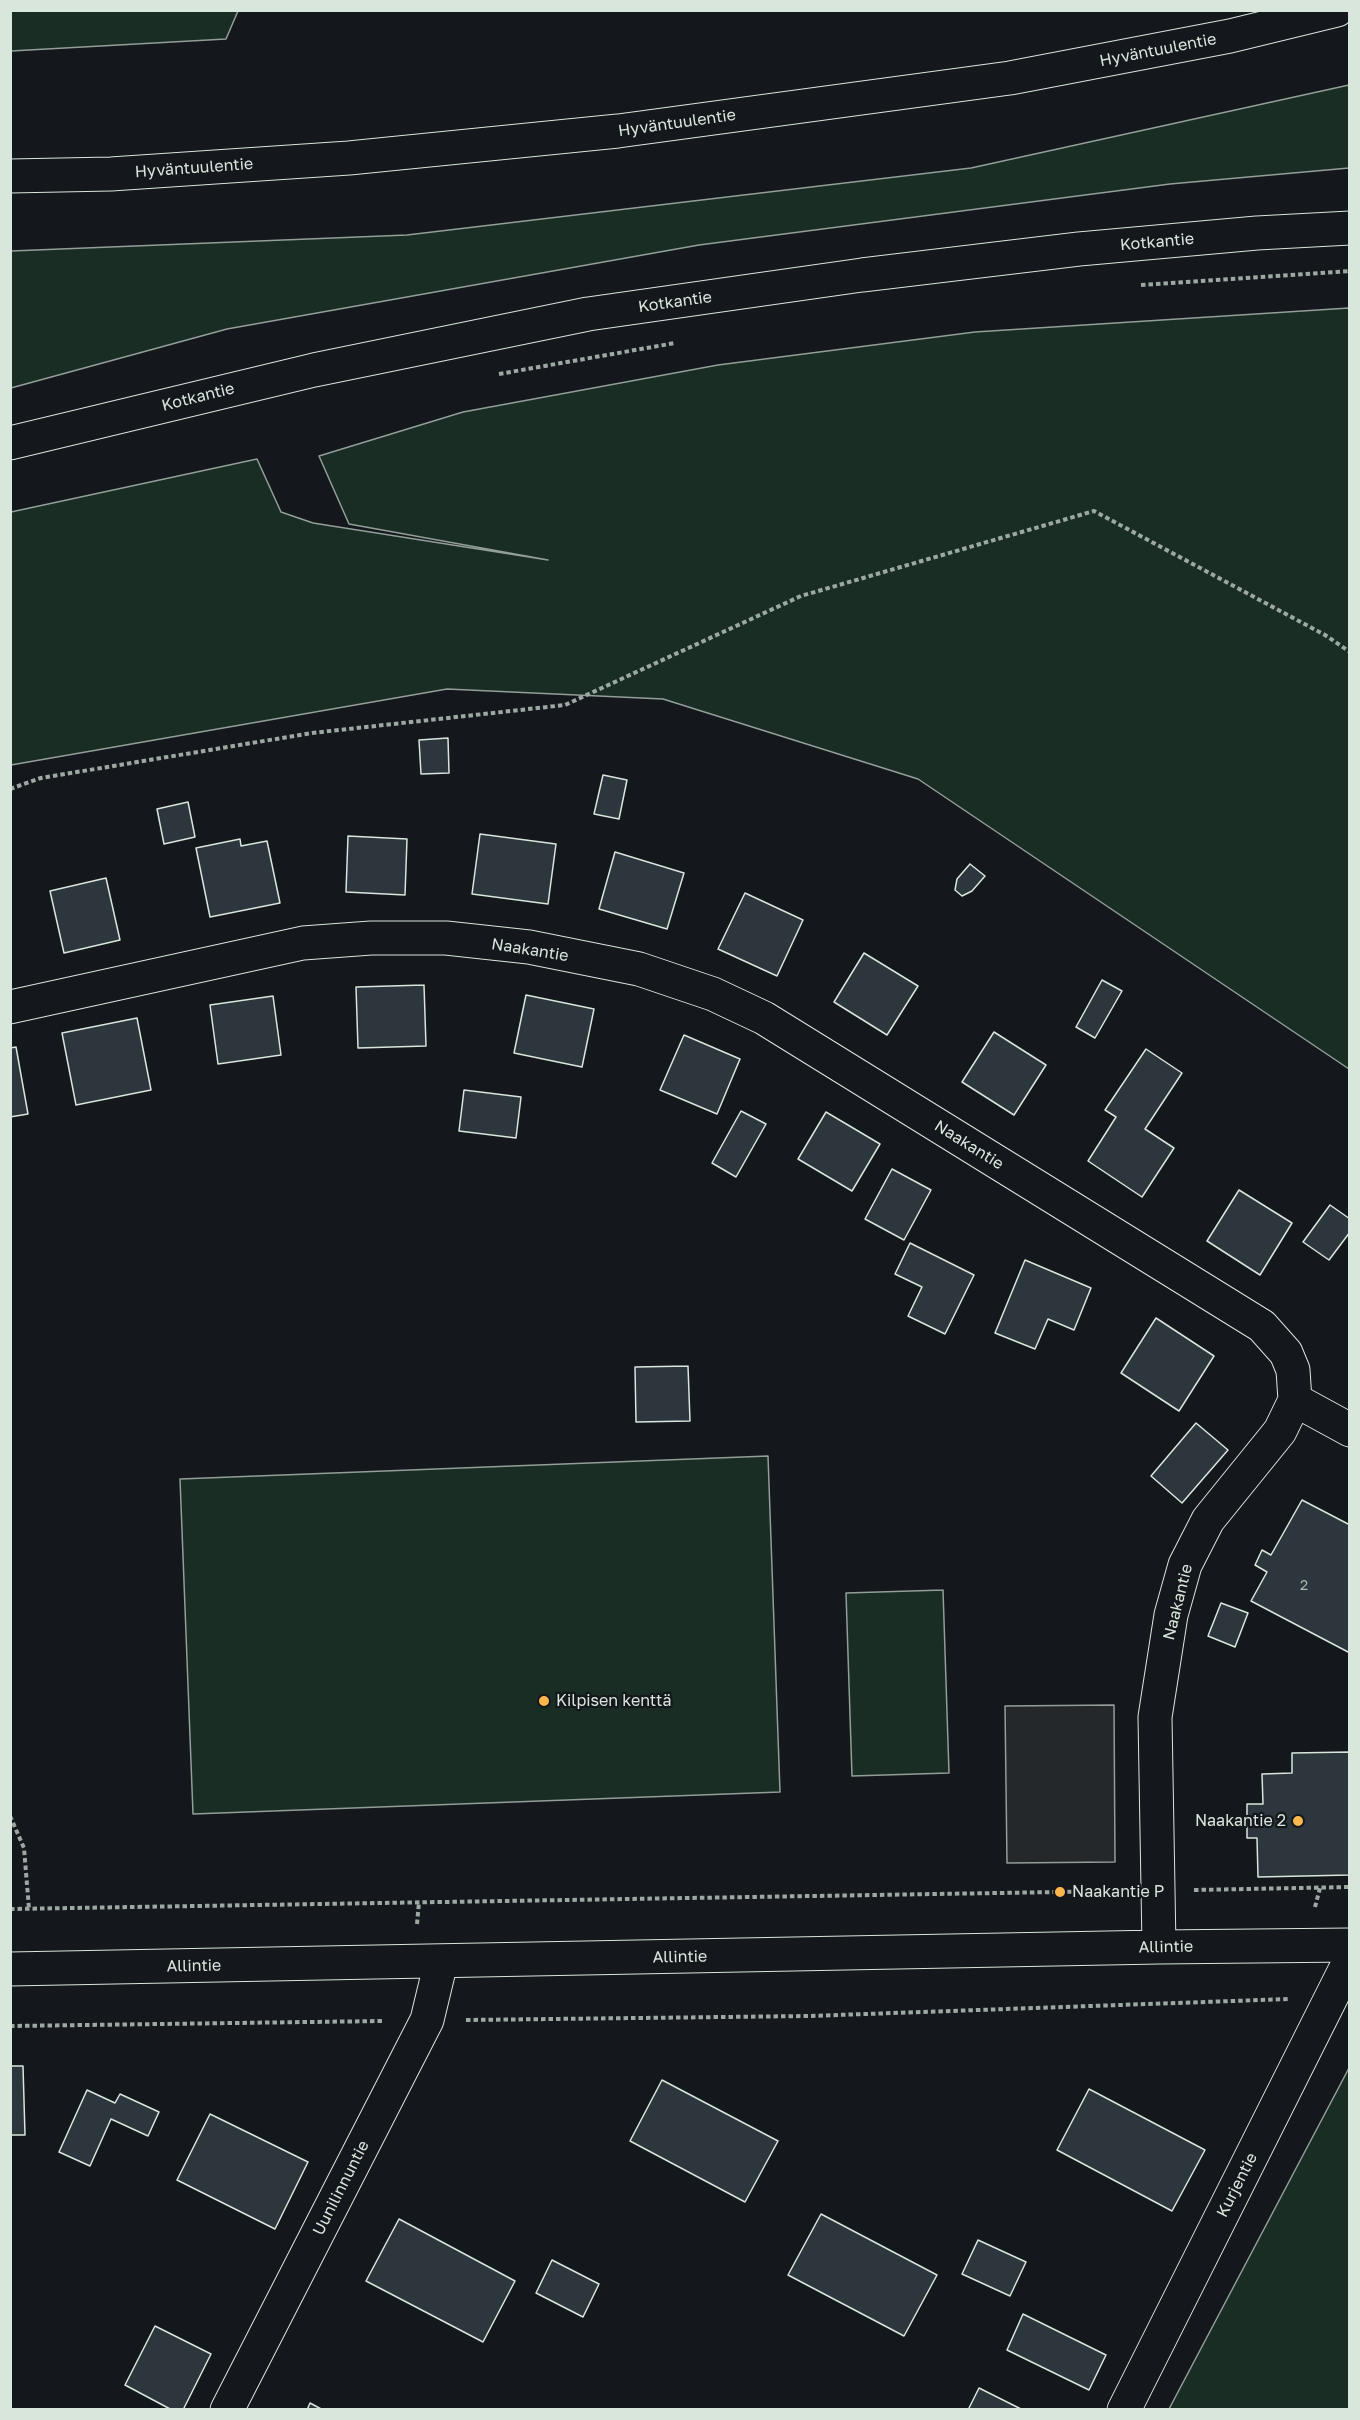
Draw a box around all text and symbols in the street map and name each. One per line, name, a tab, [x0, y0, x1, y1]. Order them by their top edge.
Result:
street label: Hyväntuulentie	[1098, 29, 1218, 71]
street label: Hyväntuulentie	[617, 105, 737, 141]
street label: Hyväntuulentie	[134, 154, 254, 182]
street label: Kotkantie	[1119, 229, 1195, 255]
street label: Kotkantie	[637, 287, 713, 317]
street label: Kotkantie	[160, 379, 236, 415]
street label: Naakantie	[490, 934, 570, 966]
street label: Naakantie	[931, 1116, 1007, 1174]
street label: Naakantie	[1159, 1562, 1197, 1642]
house number: 2	[1300, 1578, 1308, 1594]
place label: Kilpisen kenttä	[556, 1691, 672, 1711]
marker: Kilpisen kenttä	[537, 1694, 551, 1708]
place label: Naakantie 2	[1195, 1811, 1286, 1831]
marker: Naakantie 2	[1291, 1814, 1305, 1828]
place label: Naakantie P	[1072, 1882, 1164, 1902]
marker: Naakantie P	[1053, 1885, 1067, 1899]
street label: Allintie	[1139, 1937, 1193, 1957]
street label: Allintie	[653, 1947, 707, 1967]
street label: Allintie	[167, 1956, 221, 1976]
street label: Uunilinnuntie	[309, 2137, 373, 2239]
street label: Kurjentie	[1213, 2150, 1261, 2220]

